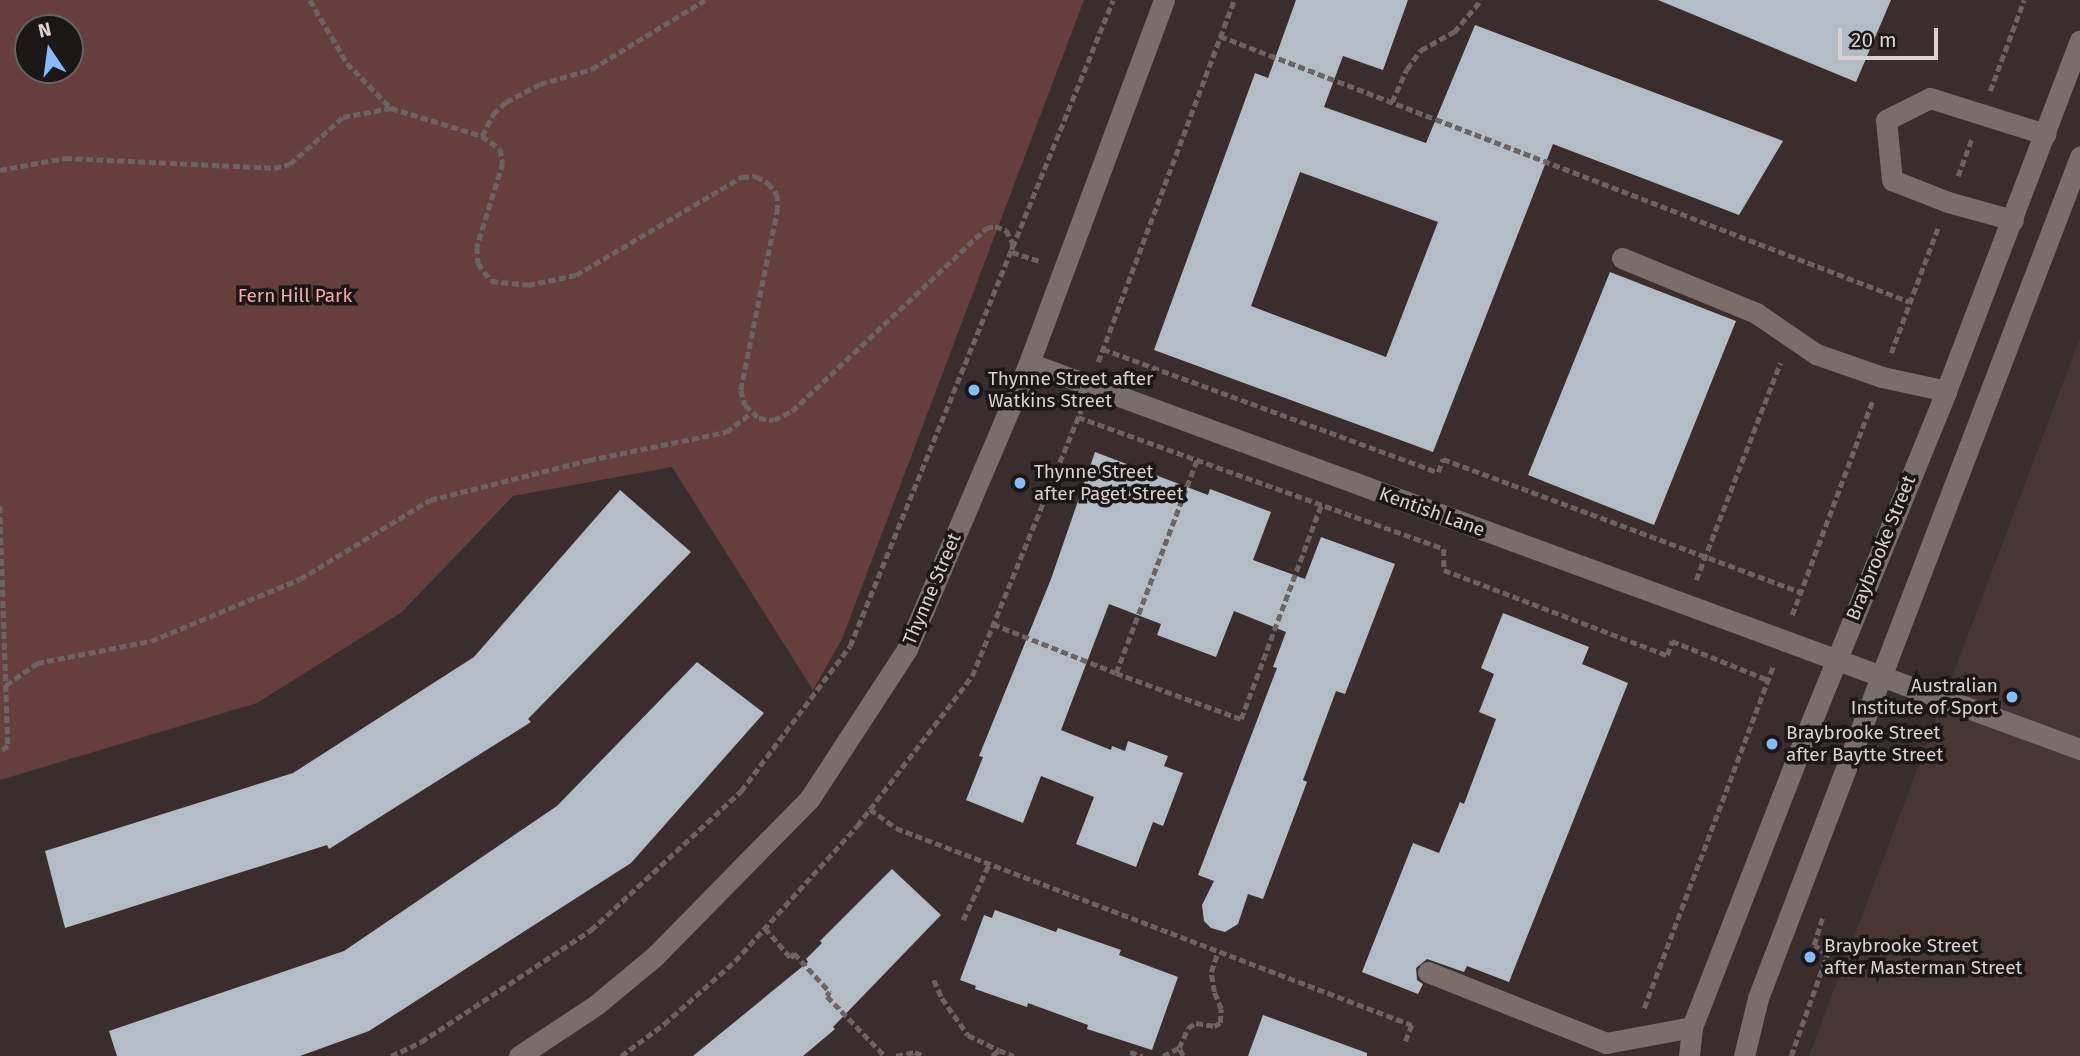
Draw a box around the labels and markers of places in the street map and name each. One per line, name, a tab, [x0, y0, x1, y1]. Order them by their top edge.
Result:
place label: Thynne Street after Watkins Street	[988, 368, 1153, 412]
marker: Thynne Street after Watkins Street	[966, 382, 982, 398]
place label: Thynne Street after Paget Street	[1034, 461, 1184, 505]
marker: Thynne Street after Paget Street	[1012, 475, 1028, 491]
place label: Australian Institute of Sport	[1851, 675, 1998, 719]
marker: Australian Institute of Sport	[2004, 689, 2020, 705]
place label: Braybrooke Street after Baytte Street	[1786, 722, 1943, 766]
marker: Braybrooke Street after Baytte Street	[1764, 736, 1780, 752]
place label: Braybrooke Street after Masterman Street	[1824, 935, 2022, 979]
marker: Braybrooke Street after Masterman Street	[1802, 949, 1818, 965]

